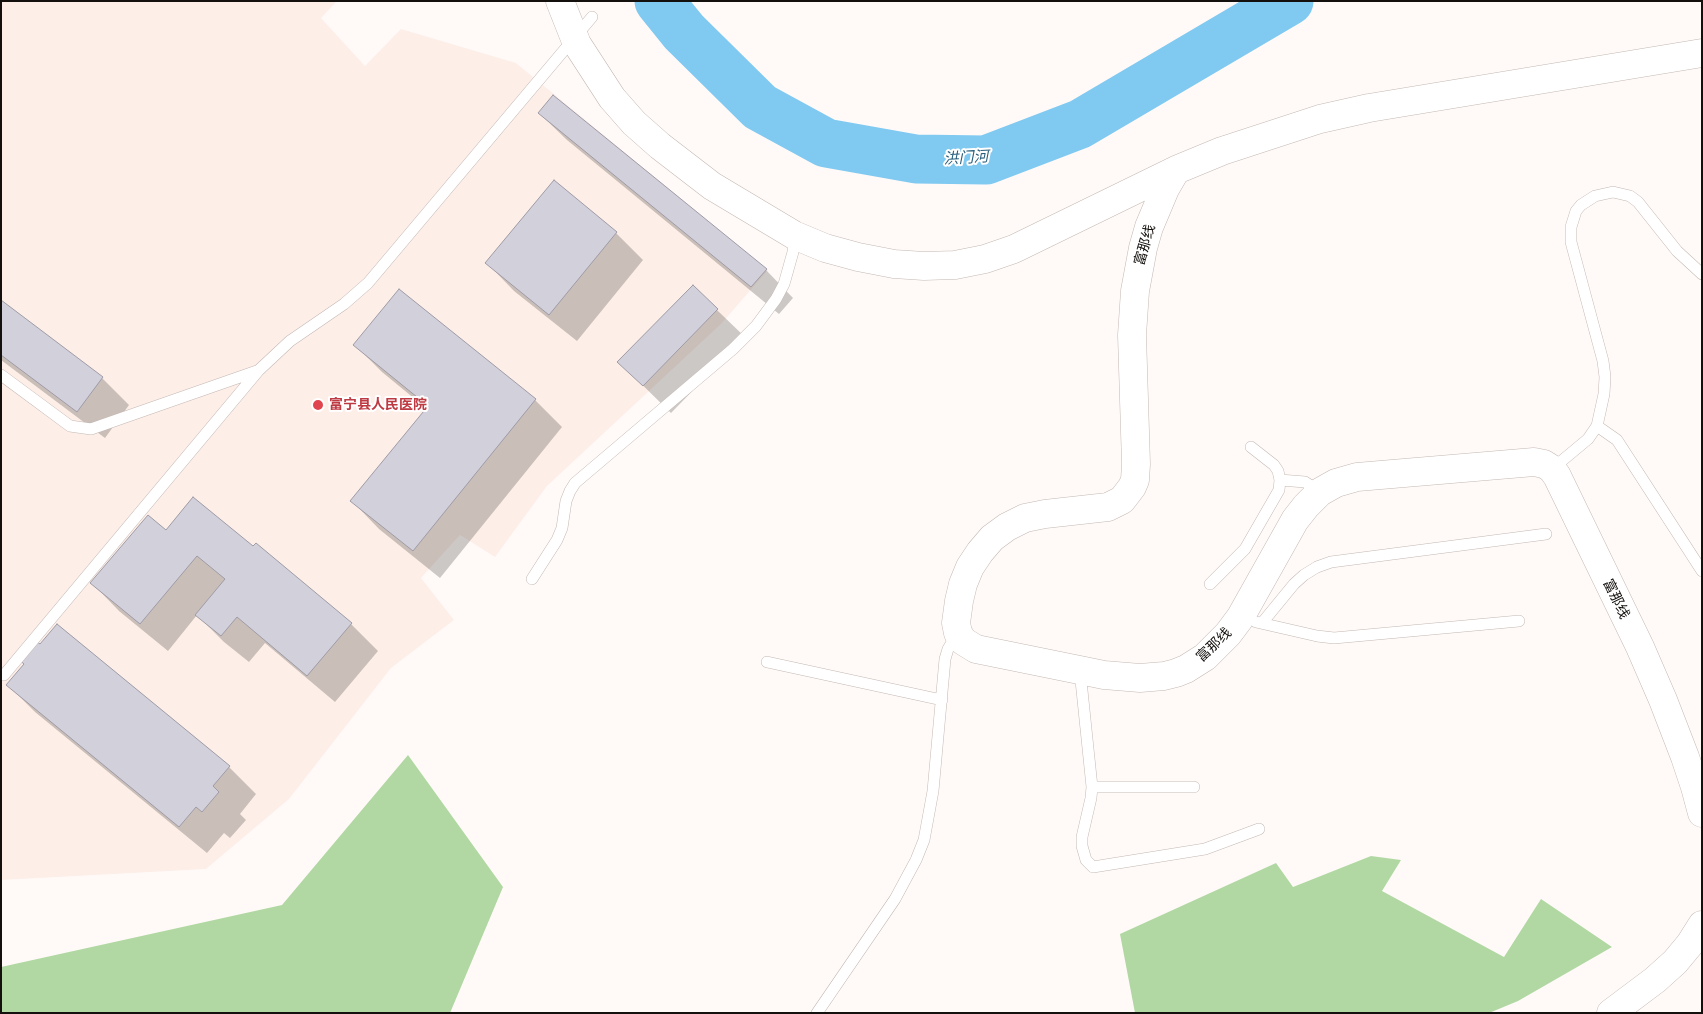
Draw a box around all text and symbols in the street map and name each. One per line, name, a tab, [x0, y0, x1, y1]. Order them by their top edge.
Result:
water label: 洪门河	[943, 148, 989, 168]
street label: 富那线	[1131, 222, 1159, 268]
place label: 富宁县人民医院	[329, 397, 427, 413]
marker: 富宁县人民医院	[311, 398, 325, 412]
street label: 富那线	[1599, 576, 1633, 622]
street label: 富那线	[1193, 624, 1235, 666]

